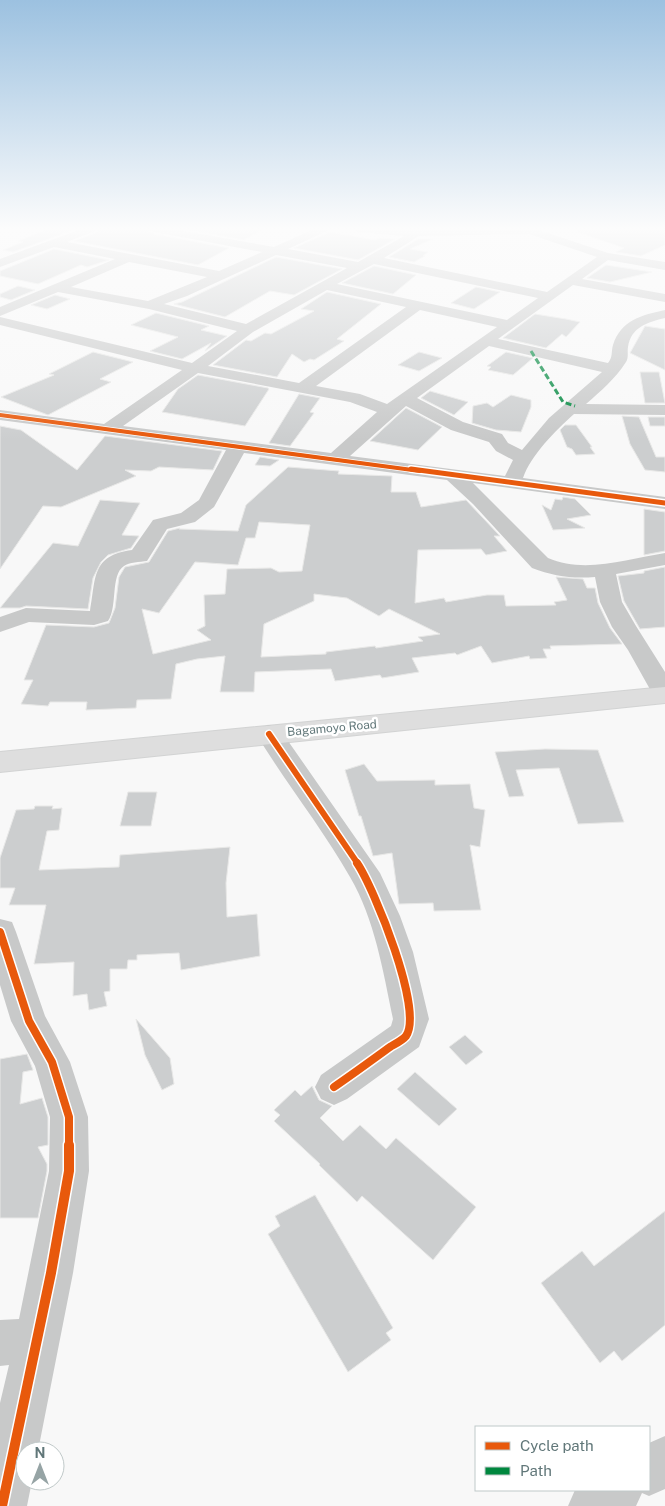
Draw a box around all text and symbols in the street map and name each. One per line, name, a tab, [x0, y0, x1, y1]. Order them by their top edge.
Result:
street label: Bagamoyo Road	[287, 717, 377, 739]
legend	[475, 1426, 650, 1491]
text: Cycle path	[520, 1437, 594, 1454]
north arrow	[15, 1441, 65, 1491]
text: N	[35, 1445, 45, 1461]
text: Path	[520, 1462, 552, 1479]

